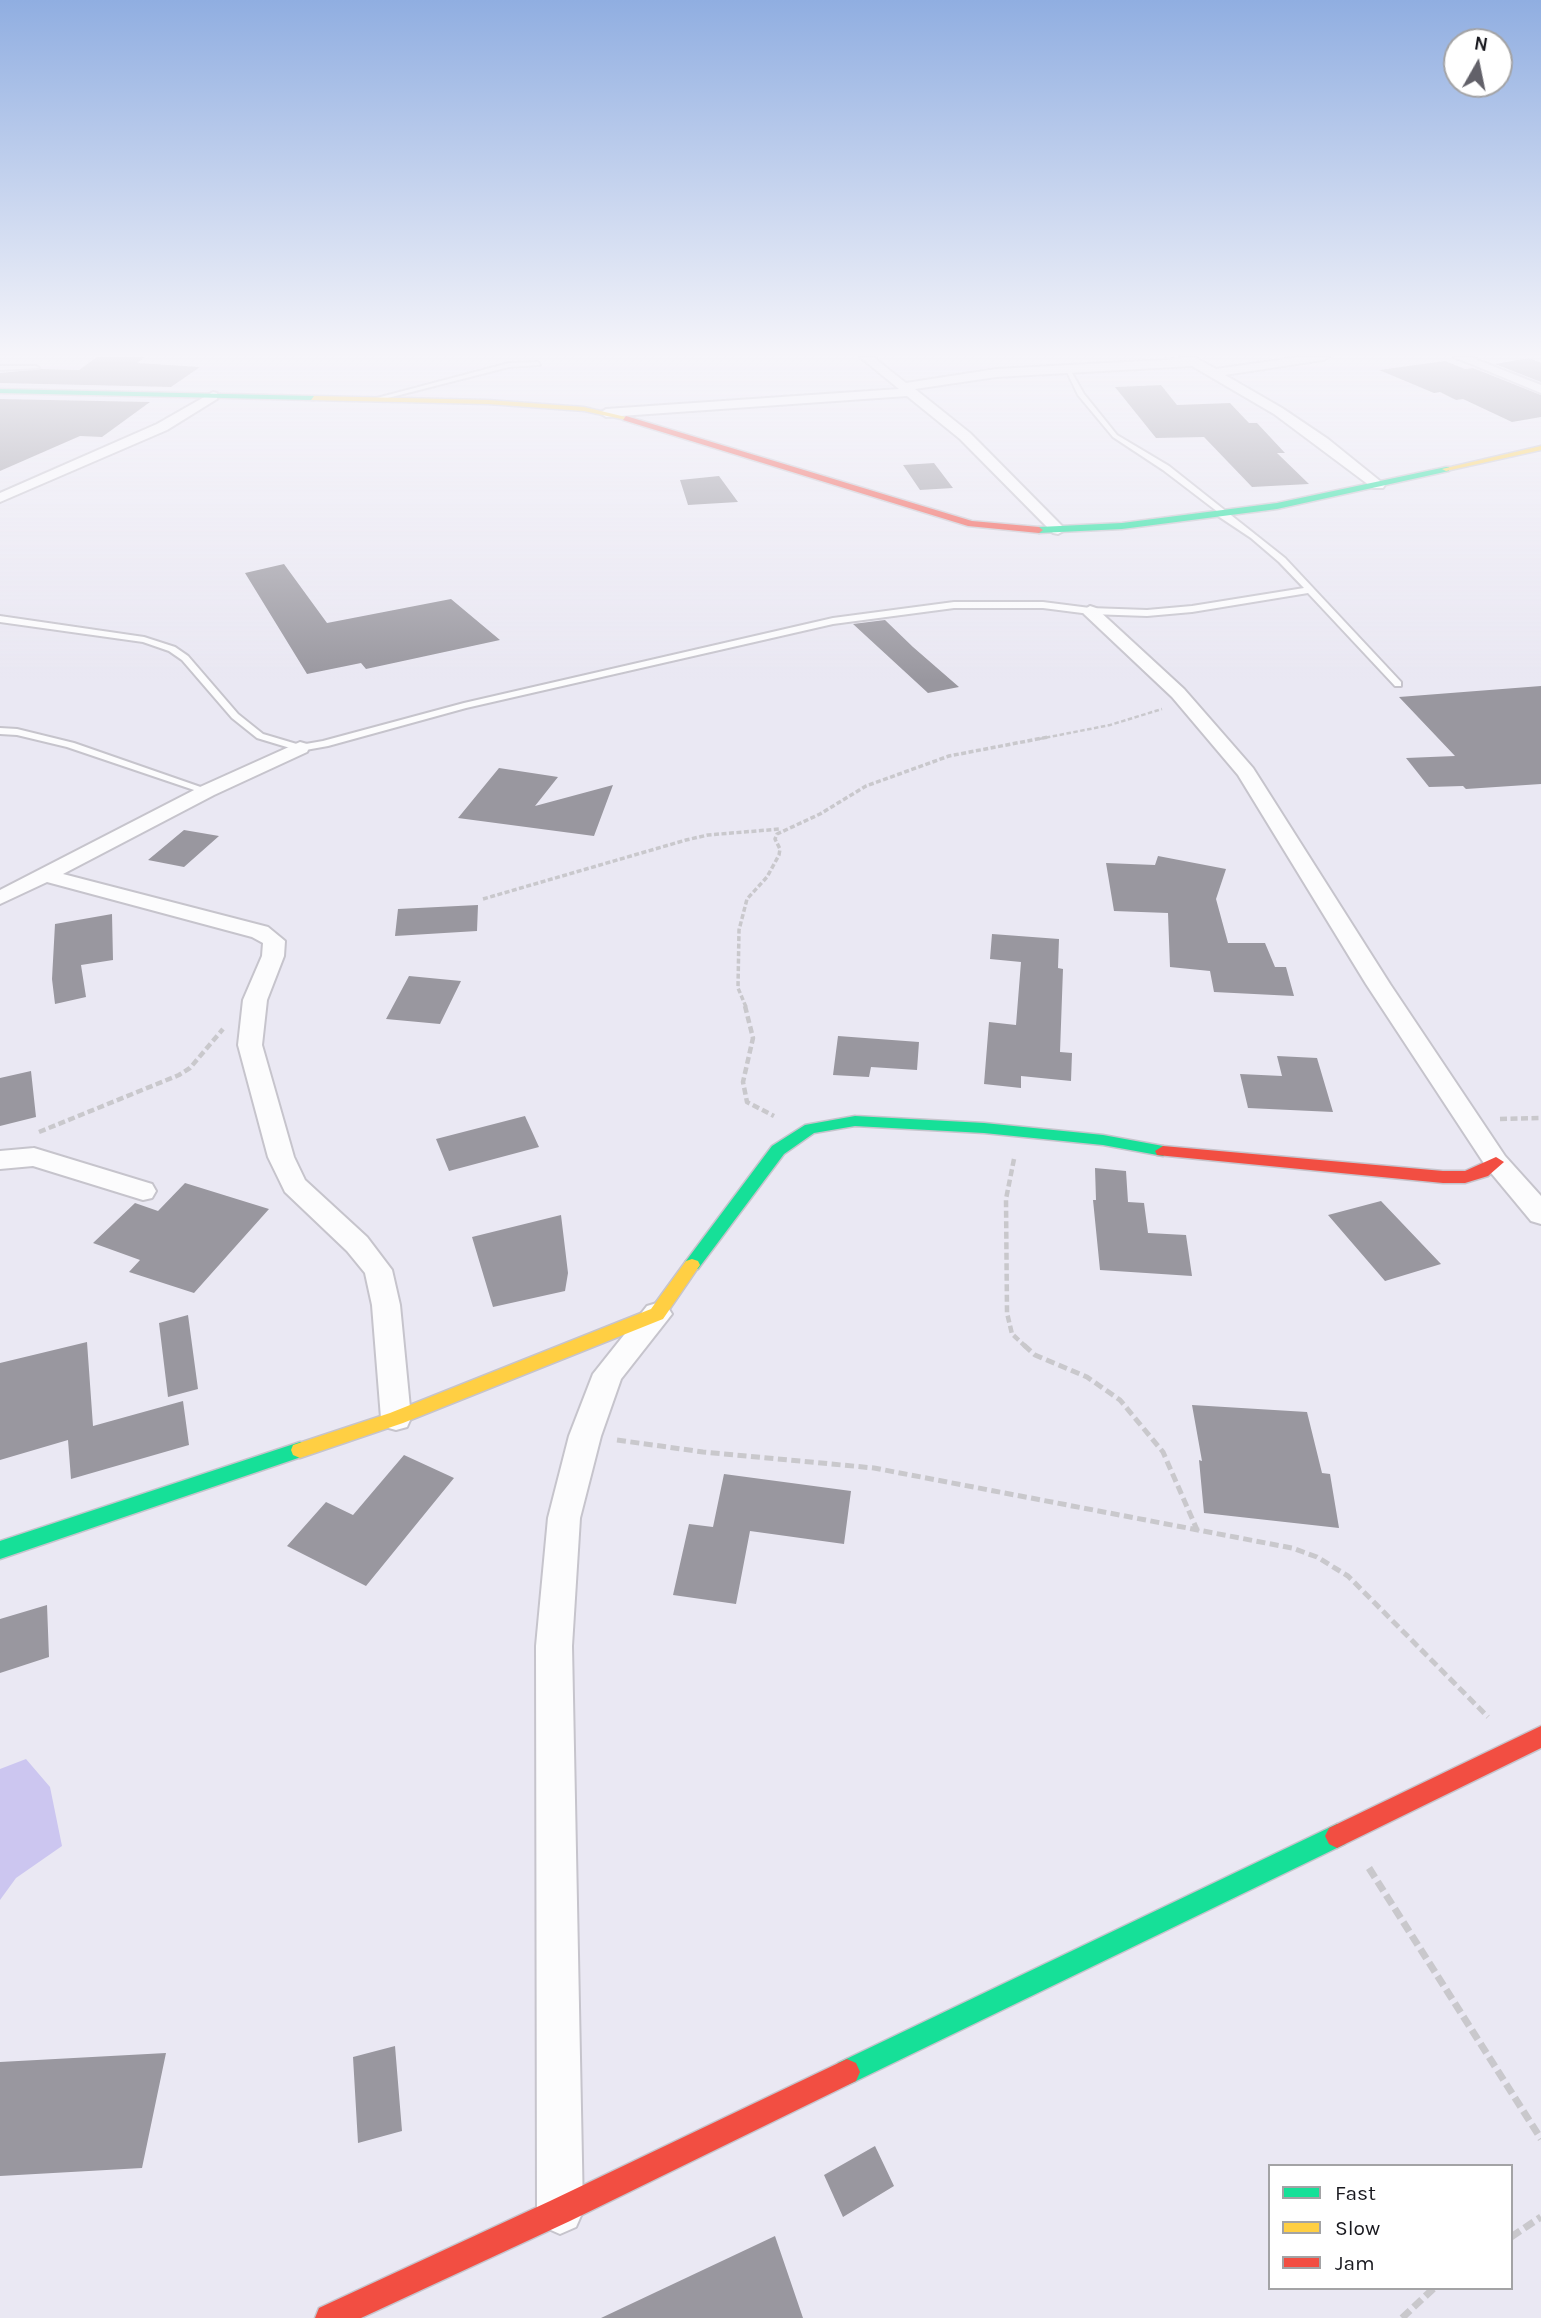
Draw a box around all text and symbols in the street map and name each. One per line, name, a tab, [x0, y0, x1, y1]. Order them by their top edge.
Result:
north arrow	[1443, 28, 1513, 98]
text: N	[1473, 32, 1489, 56]
legend	[1268, 2164, 1513, 2290]
text: Fast	[1335, 2181, 1376, 2205]
text: Slow	[1335, 2216, 1380, 2240]
text: Jam	[1335, 2251, 1375, 2275]

